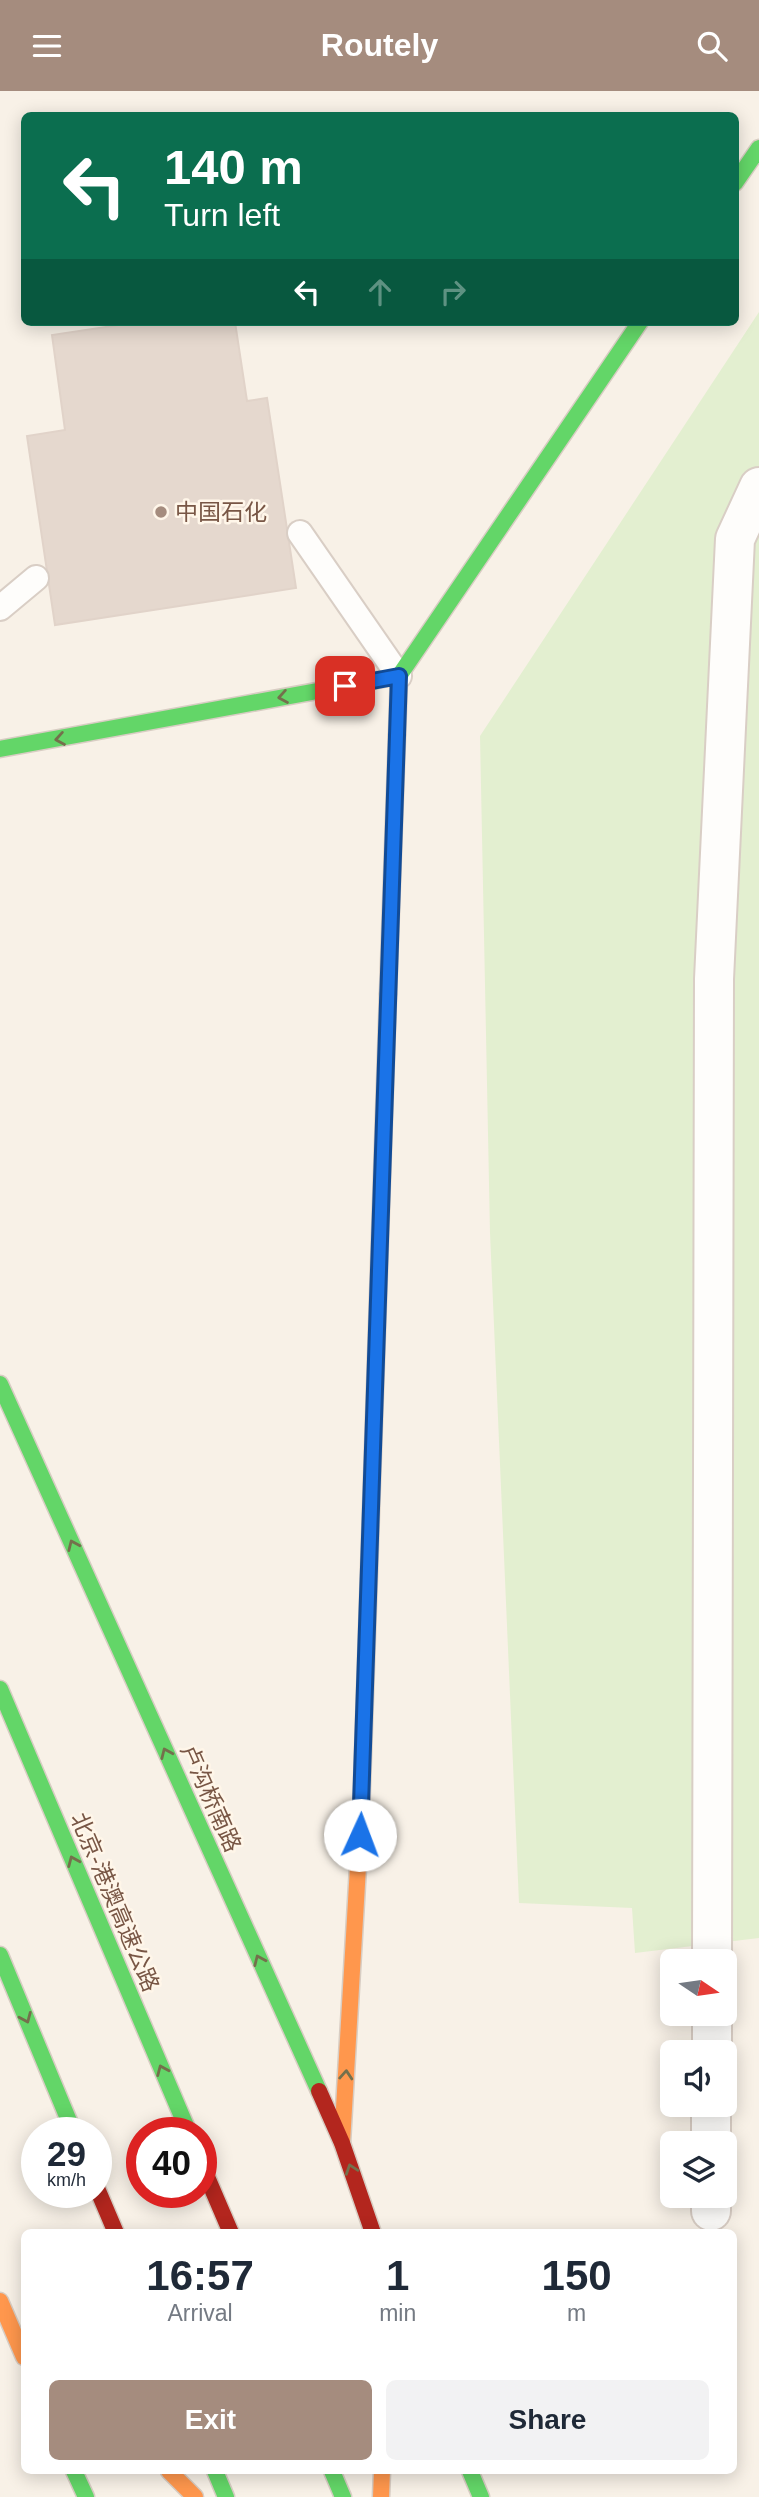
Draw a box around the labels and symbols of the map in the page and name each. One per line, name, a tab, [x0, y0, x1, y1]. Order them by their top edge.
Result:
place label: 中国石化	[175, 499, 267, 525]
marker: 中国石化	[153, 504, 169, 520]
pin	[315, 656, 375, 716]
one-way arrow	[277, 689, 289, 704]
one-way arrow	[54, 730, 66, 745]
one-way arrow	[67, 1540, 81, 1553]
street label: 卢沟桥南路	[176, 1740, 246, 1856]
one-way arrow	[160, 1748, 174, 1760]
position arrow	[323, 1798, 397, 1872]
street label: 北京-港澳高速公路	[66, 1809, 164, 1995]
one-way arrow	[67, 1856, 81, 1868]
north arrow	[660, 1949, 737, 2027]
one-way arrow	[253, 1955, 267, 1967]
one-way arrow	[18, 2011, 32, 2023]
one-way arrow	[156, 2065, 170, 2078]
one-way arrow	[338, 2069, 353, 2080]
speed limit sign: 40	[126, 2117, 217, 2208]
one-way arrow	[345, 2163, 359, 2175]

